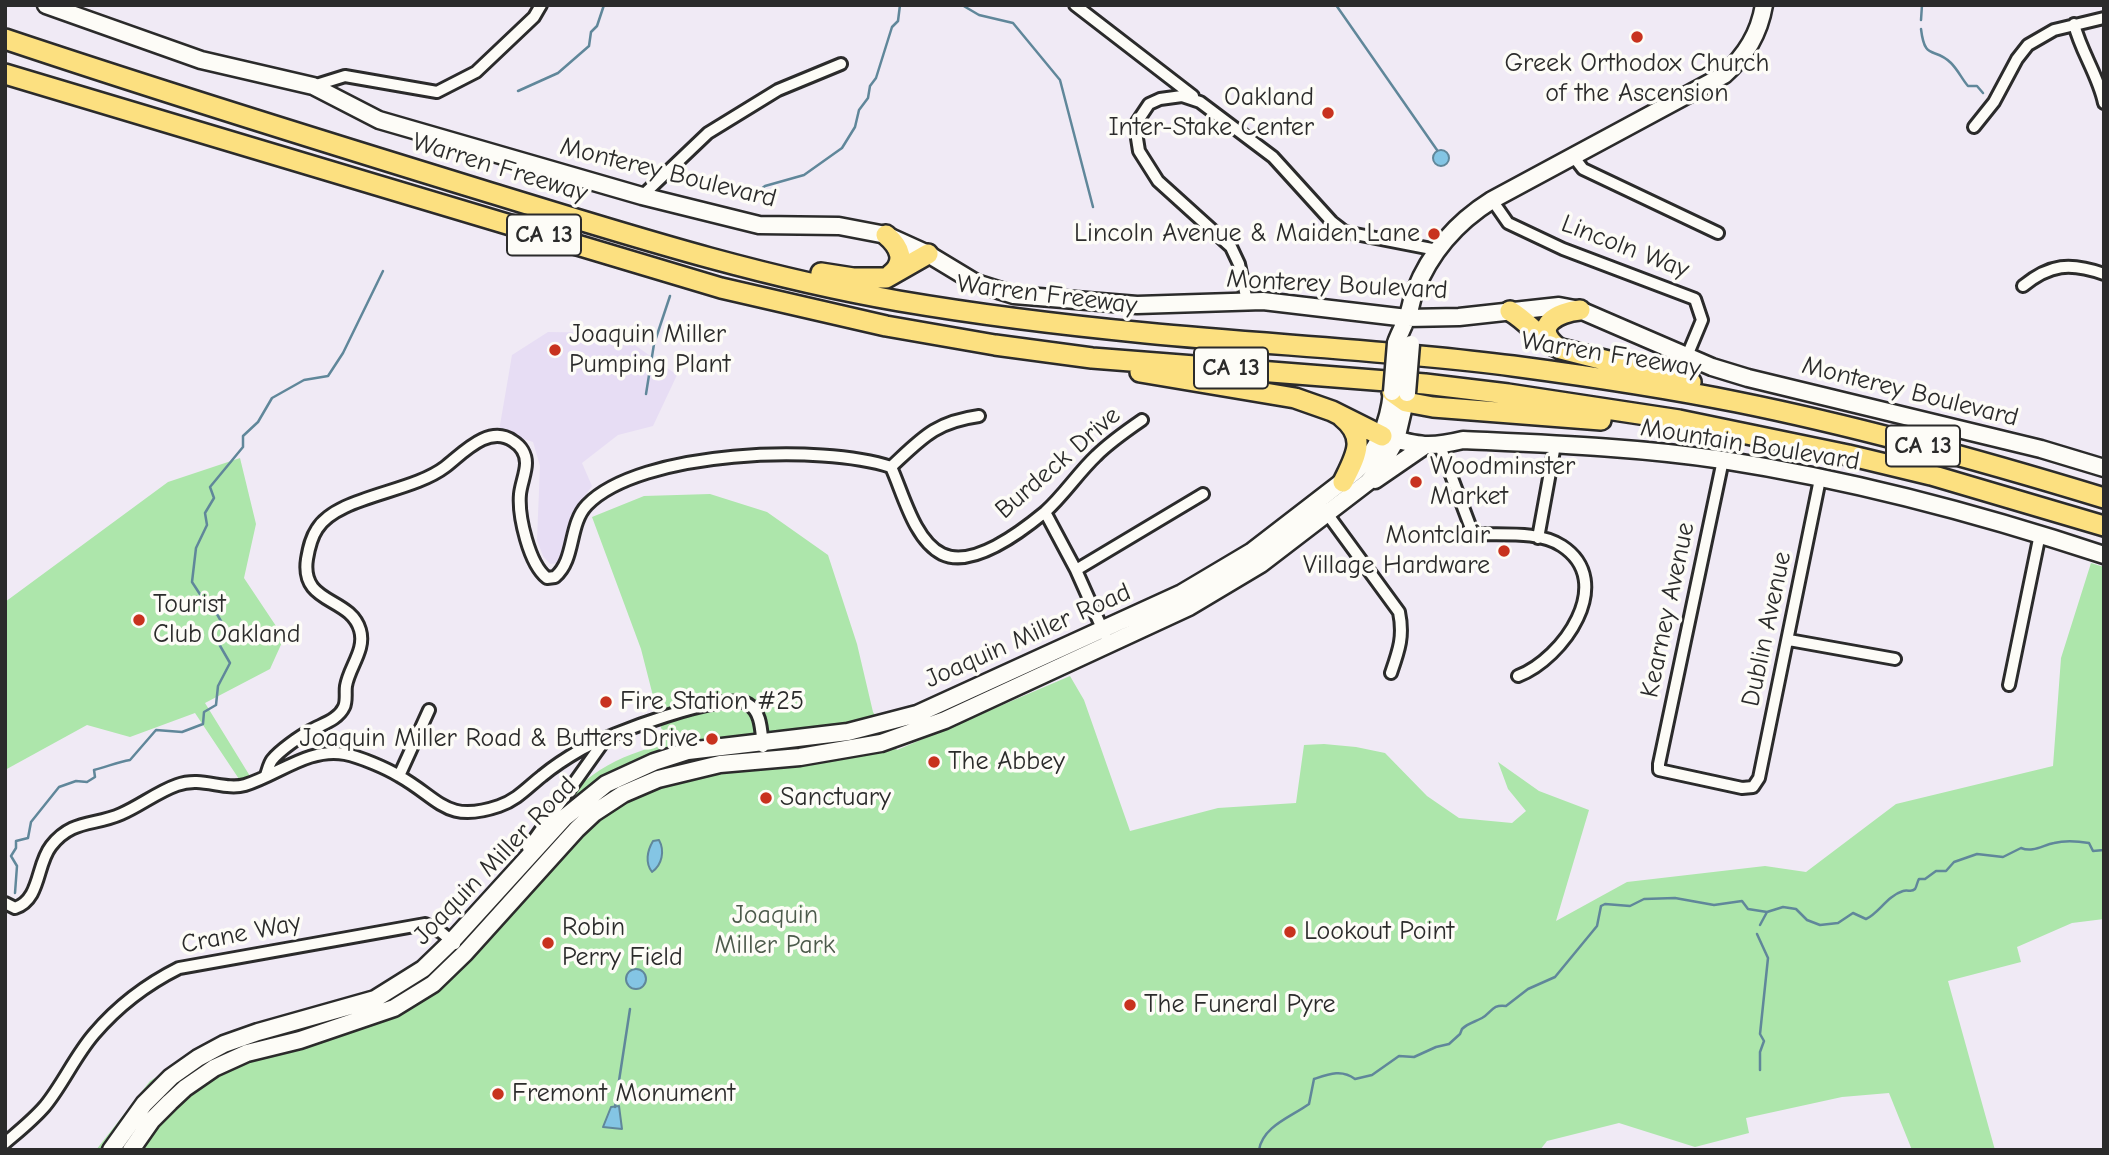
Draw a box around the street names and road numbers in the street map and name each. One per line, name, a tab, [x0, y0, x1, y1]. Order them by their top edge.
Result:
street label: Warren Freeway	[409, 127, 591, 209]
street label: Monterey Boulevard	[557, 131, 779, 215]
street label: Lincoln Way	[1557, 208, 1693, 286]
road number: CA 13	[507, 214, 581, 256]
street label: Monterey Boulevard	[1225, 264, 1449, 306]
street label: Warren Freeway	[955, 268, 1139, 322]
street label: Warren Freeway	[1519, 325, 1703, 385]
road number: CA 13	[1194, 348, 1268, 388]
street label: Monterey Boulevard	[1799, 350, 2021, 434]
street label: Burdeck Drive	[989, 400, 1127, 526]
street label: Mountain Boulevard	[1638, 412, 1862, 478]
road number: CA 13	[1886, 426, 1960, 466]
street label: Kearney Avenue	[1634, 520, 1702, 700]
street label: Dublin Avenue	[1735, 549, 1799, 709]
street label: Joaquin Miller Road	[920, 577, 1136, 695]
street label: Joaquin Miller Road	[407, 770, 583, 952]
street label: Crane Way	[179, 907, 303, 961]

